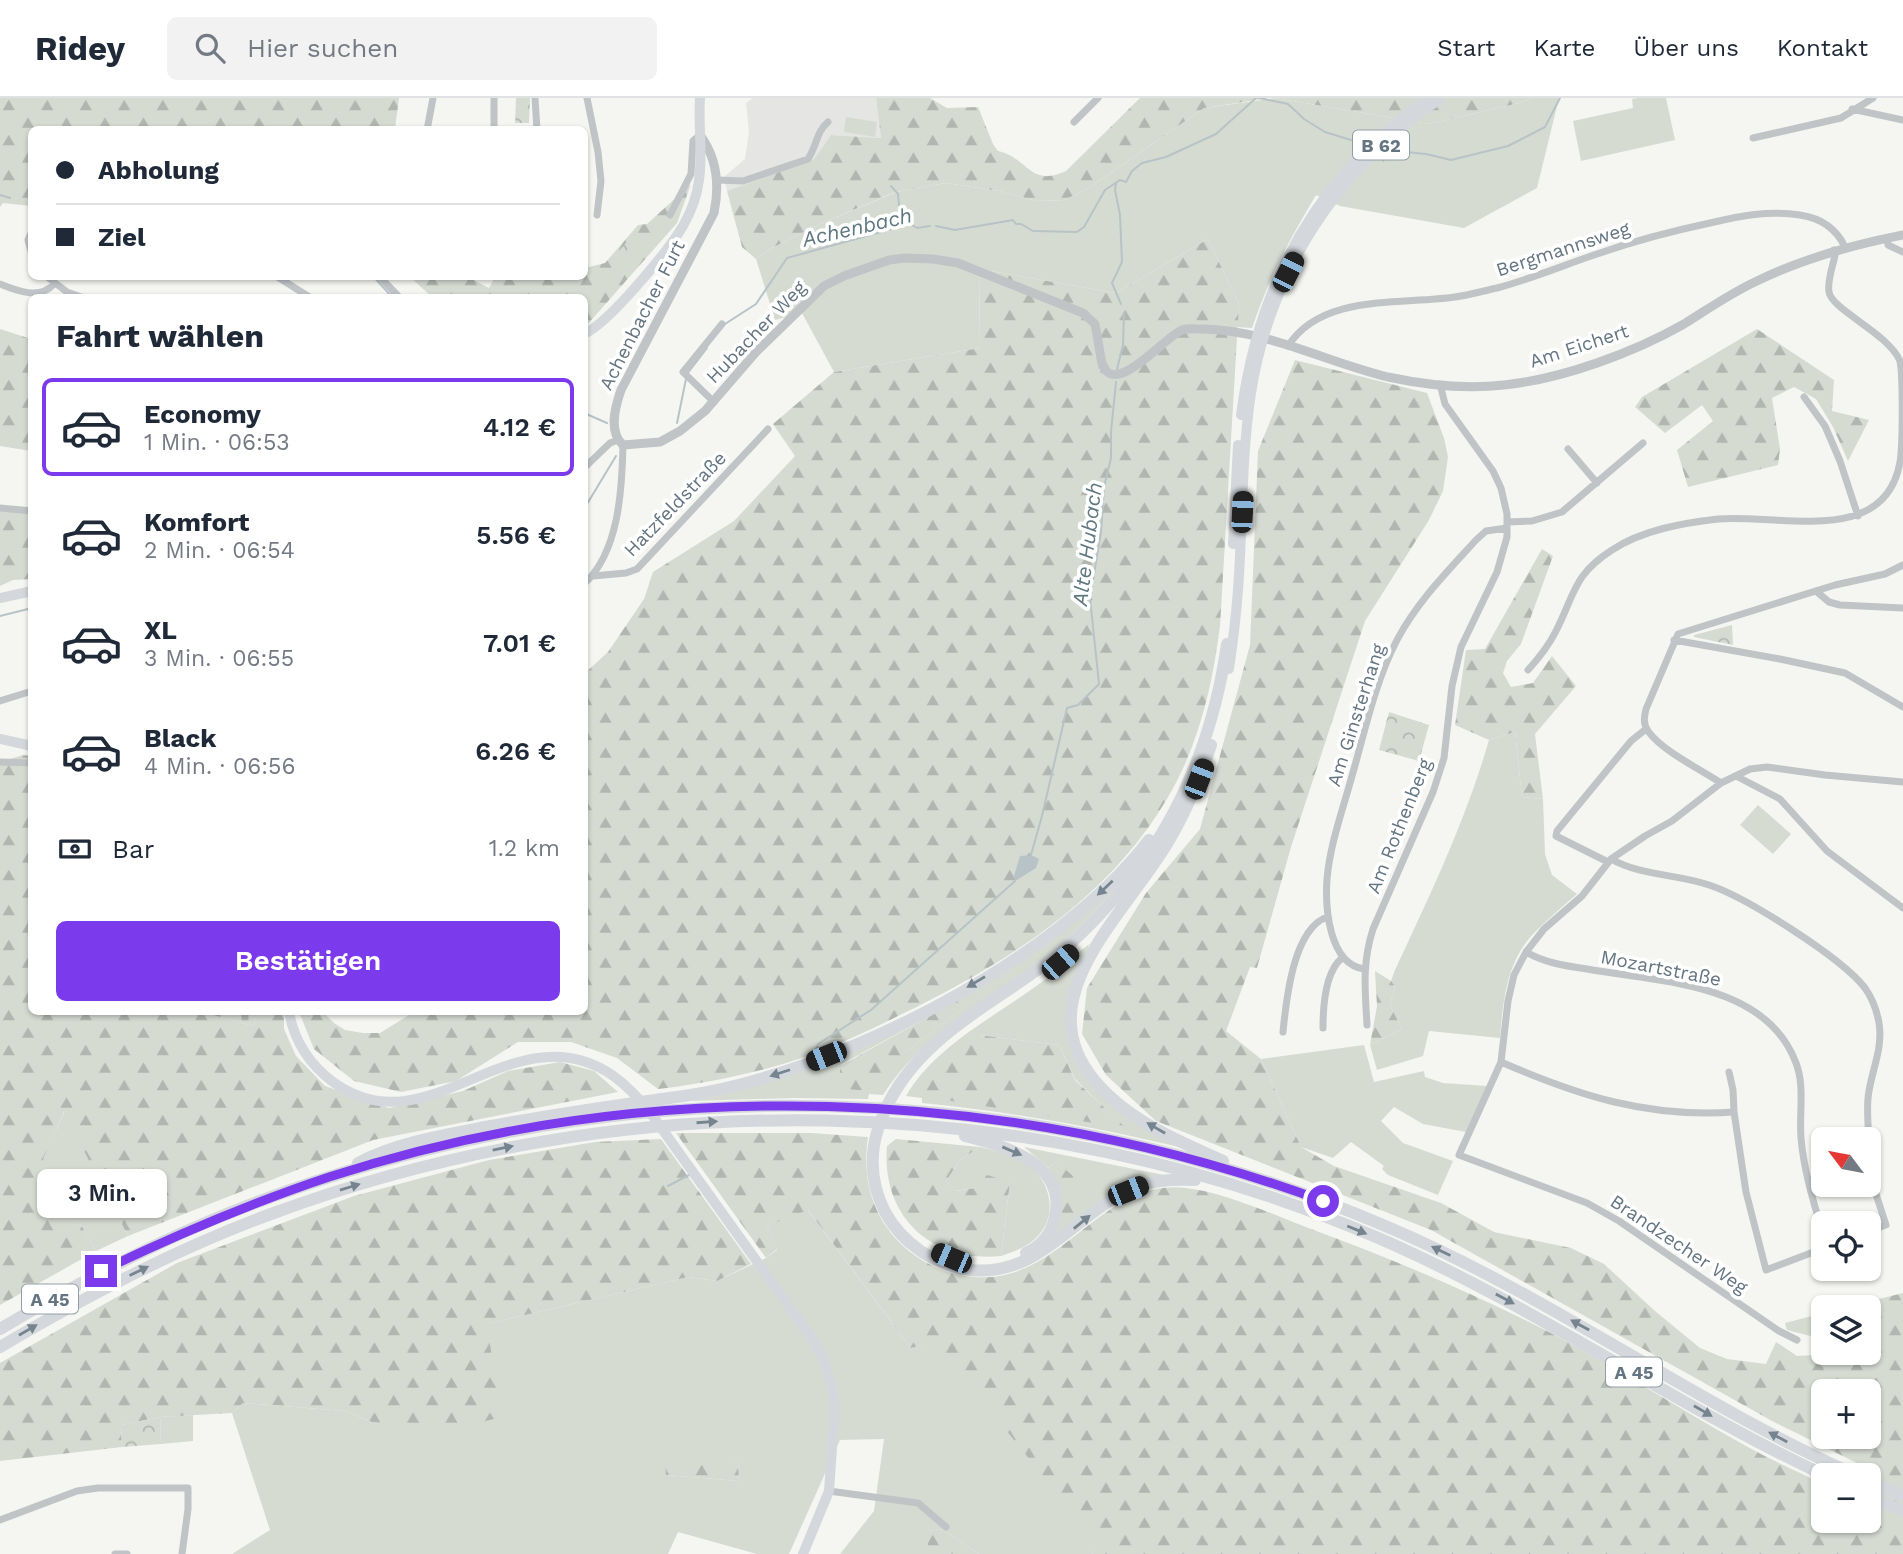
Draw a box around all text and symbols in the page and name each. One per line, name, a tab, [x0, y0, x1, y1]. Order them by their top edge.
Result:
search box	[167, 17, 657, 80]
text: Ridey	[35, 29, 125, 68]
icon: search	[191, 29, 229, 67]
text: Hier suchen	[247, 33, 398, 63]
text: Start	[1437, 34, 1495, 62]
text: Karte	[1533, 34, 1595, 62]
text: Über uns	[1633, 34, 1739, 62]
text: Kontakt	[1777, 34, 1868, 62]
road number: B 62	[1353, 130, 1409, 160]
text: Abholung	[98, 155, 219, 185]
water label: Achenbach	[799, 202, 914, 252]
street label: Bergmannsweg	[1493, 216, 1634, 281]
text: Ziel	[98, 222, 146, 252]
street label: Achenbacher Furt	[594, 236, 690, 394]
car	[1270, 249, 1307, 295]
street label: Hubacher Weg	[701, 275, 811, 388]
text: Fahrt wählen	[56, 317, 264, 355]
street label: Am Eichert	[1527, 319, 1631, 373]
icon: car	[60, 396, 123, 459]
text: Economy	[144, 399, 261, 429]
text: 4.12 €	[483, 412, 556, 442]
text: 1 Min. · 06:53	[144, 429, 290, 456]
street label: Hatzfeldstraße	[619, 447, 731, 561]
water label: Alte Hubach	[1067, 481, 1107, 608]
car	[1231, 490, 1254, 534]
icon: car	[60, 504, 123, 567]
text: Komfort	[144, 507, 249, 537]
text: 5.56 €	[476, 520, 556, 550]
text: 2 Min. · 06:54	[144, 537, 295, 564]
icon: car	[60, 612, 123, 675]
text: XL	[144, 615, 177, 645]
text: 7.01 €	[483, 628, 556, 658]
street label: Am Ginsterhang	[1322, 640, 1390, 789]
text: 3 Min. · 06:55	[144, 645, 294, 672]
icon: car	[60, 720, 123, 783]
text: Black	[144, 723, 216, 753]
text: 6.26 €	[475, 736, 556, 766]
text: 4 Min. · 06:56	[144, 753, 295, 780]
street label: Am Rothenberg	[1361, 754, 1437, 897]
car	[1182, 756, 1217, 802]
icon: cash	[56, 830, 94, 868]
text: Bar	[112, 834, 154, 864]
text: 1.2 km	[489, 835, 560, 862]
one-way arrow	[1097, 879, 1114, 896]
button: Bestätigen	[56, 921, 560, 1001]
car	[1038, 940, 1083, 984]
street label: Mozartstraße	[1599, 945, 1723, 991]
one-way arrow	[967, 976, 986, 988]
car	[803, 1038, 850, 1074]
one-way arrow	[769, 1068, 790, 1079]
one-way arrow	[696, 1116, 718, 1127]
one-way arrow	[1146, 1122, 1165, 1135]
north arrow	[1811, 1127, 1881, 1197]
map controls	[1811, 1127, 1881, 1533]
one-way arrow	[492, 1142, 514, 1153]
one-way arrow	[1002, 1145, 1023, 1156]
callout: 3 Min.	[36, 1170, 166, 1218]
car	[1105, 1173, 1152, 1209]
text: 3 Min.	[68, 1180, 136, 1207]
one-way arrow	[340, 1181, 361, 1192]
route start	[1307, 1185, 1339, 1217]
street label: Brandzecher Weg	[1606, 1190, 1753, 1299]
button: locate	[1811, 1211, 1881, 1281]
one-way arrow	[1072, 1215, 1090, 1230]
one-way arrow	[1347, 1224, 1368, 1235]
car	[928, 1240, 975, 1276]
one-way arrow	[1431, 1245, 1451, 1257]
route end	[85, 1255, 117, 1287]
one-way arrow	[129, 1265, 149, 1276]
road number: A 45	[22, 1284, 78, 1314]
one-way arrow	[1495, 1293, 1515, 1305]
button: layers	[1811, 1295, 1881, 1365]
one-way arrow	[1570, 1319, 1589, 1331]
one-way arrow	[19, 1324, 38, 1336]
road number: A 45	[1606, 1358, 1662, 1386]
button: +	[1811, 1379, 1881, 1449]
one-way arrow	[1693, 1405, 1712, 1417]
one-way arrow	[1768, 1431, 1788, 1443]
button: −	[1811, 1463, 1881, 1533]

